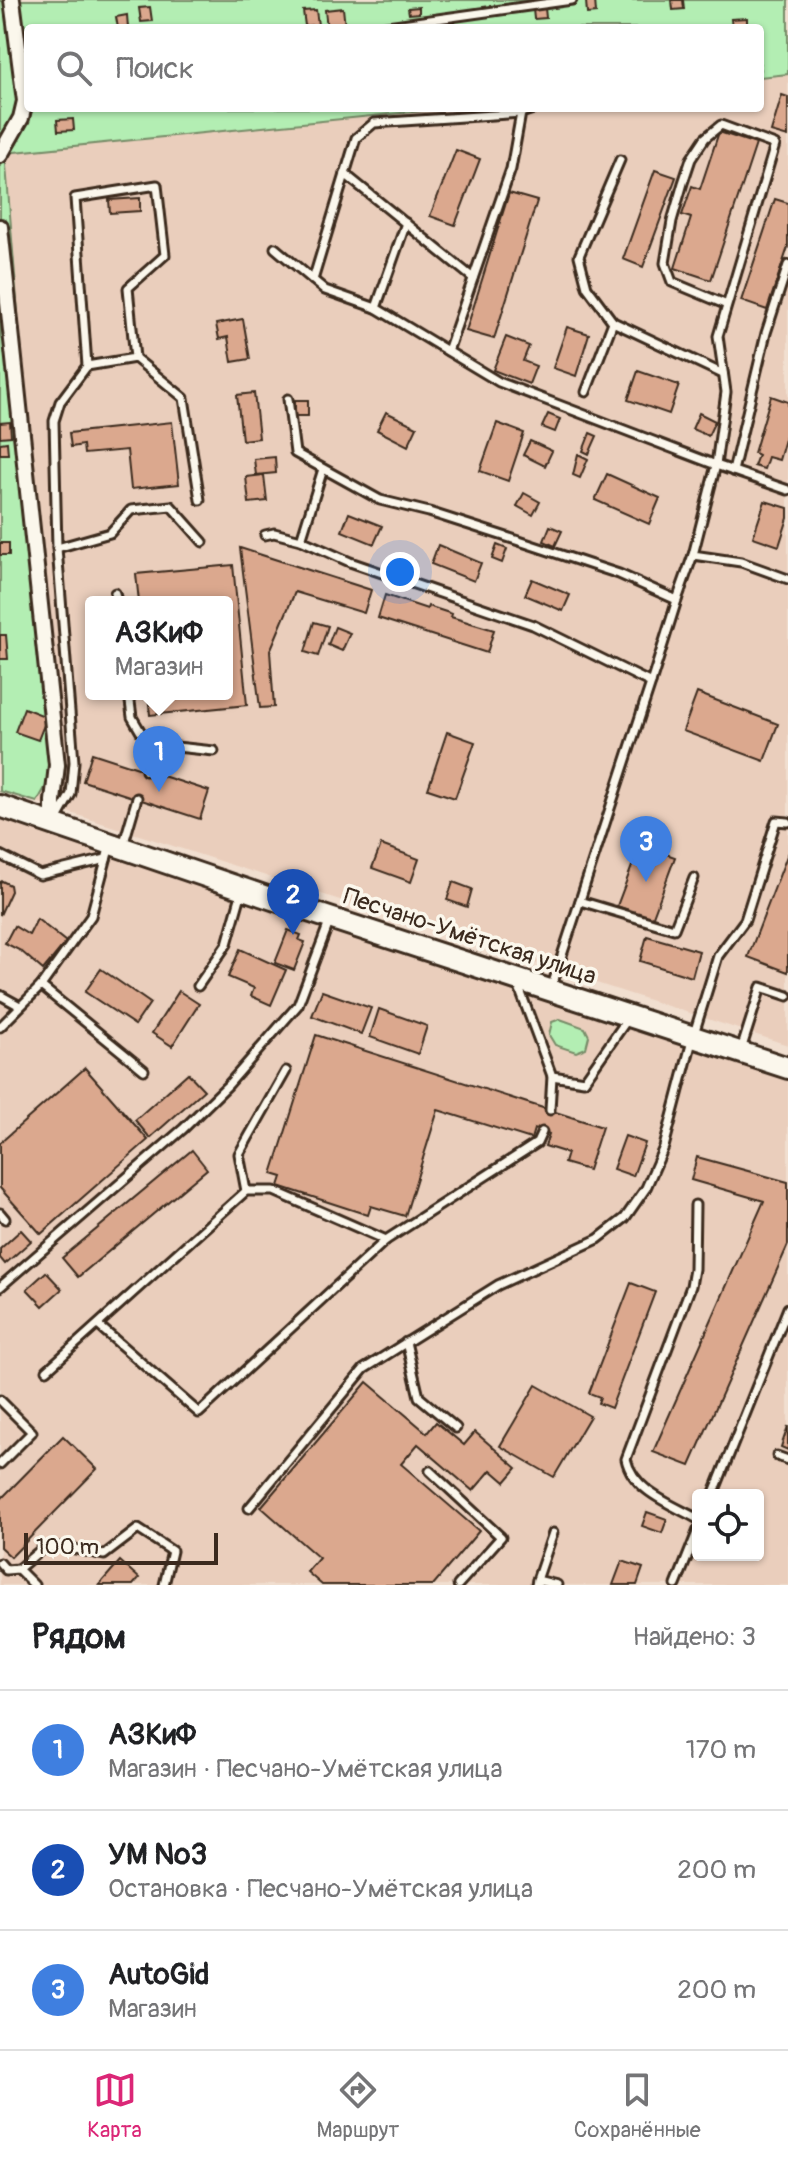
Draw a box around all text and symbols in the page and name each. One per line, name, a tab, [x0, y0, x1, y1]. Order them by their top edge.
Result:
search box	[24, 24, 764, 112]
icon: search	[52, 46, 96, 90]
text: Поиск	[116, 50, 194, 87]
your location	[380, 552, 420, 592]
popup	[85, 596, 233, 700]
text: АЗКиФ	[115, 614, 203, 651]
text: Магазин	[115, 651, 203, 683]
pin: 1	[133, 726, 185, 792]
pin: 3	[620, 816, 672, 882]
pin: 2	[267, 869, 319, 935]
street label: Песчано-Умётская улица	[340, 882, 600, 991]
map controls	[692, 1489, 764, 1561]
button: locate	[692, 1489, 764, 1561]
scale bar	[24, 1529, 218, 1565]
text: 100 m	[36, 1533, 99, 1561]
text: Рядом	[32, 1616, 126, 1659]
text: Найдено: 3	[633, 1621, 756, 1653]
text: АЗКиФ	[108, 1716, 196, 1753]
text: 1	[53, 1734, 63, 1766]
text: 170 m	[686, 1734, 756, 1766]
text: Магазин · Песчано-Умётская улица	[108, 1753, 503, 1785]
text: УМ №3	[108, 1836, 207, 1873]
text: 2	[51, 1854, 65, 1886]
text: 200 m	[677, 1854, 756, 1886]
text: Остановка · Песчано-Умётская улица	[108, 1873, 533, 1905]
text: AutoGid	[108, 1956, 210, 1993]
text: 3	[51, 1974, 65, 2006]
text: 200 m	[677, 1974, 756, 2006]
text: Магазин	[108, 1993, 197, 2025]
tab: Карта	[87, 2068, 142, 2144]
tab: Маршрут	[316, 2068, 399, 2144]
tab: Сохранённые	[574, 2068, 701, 2144]

